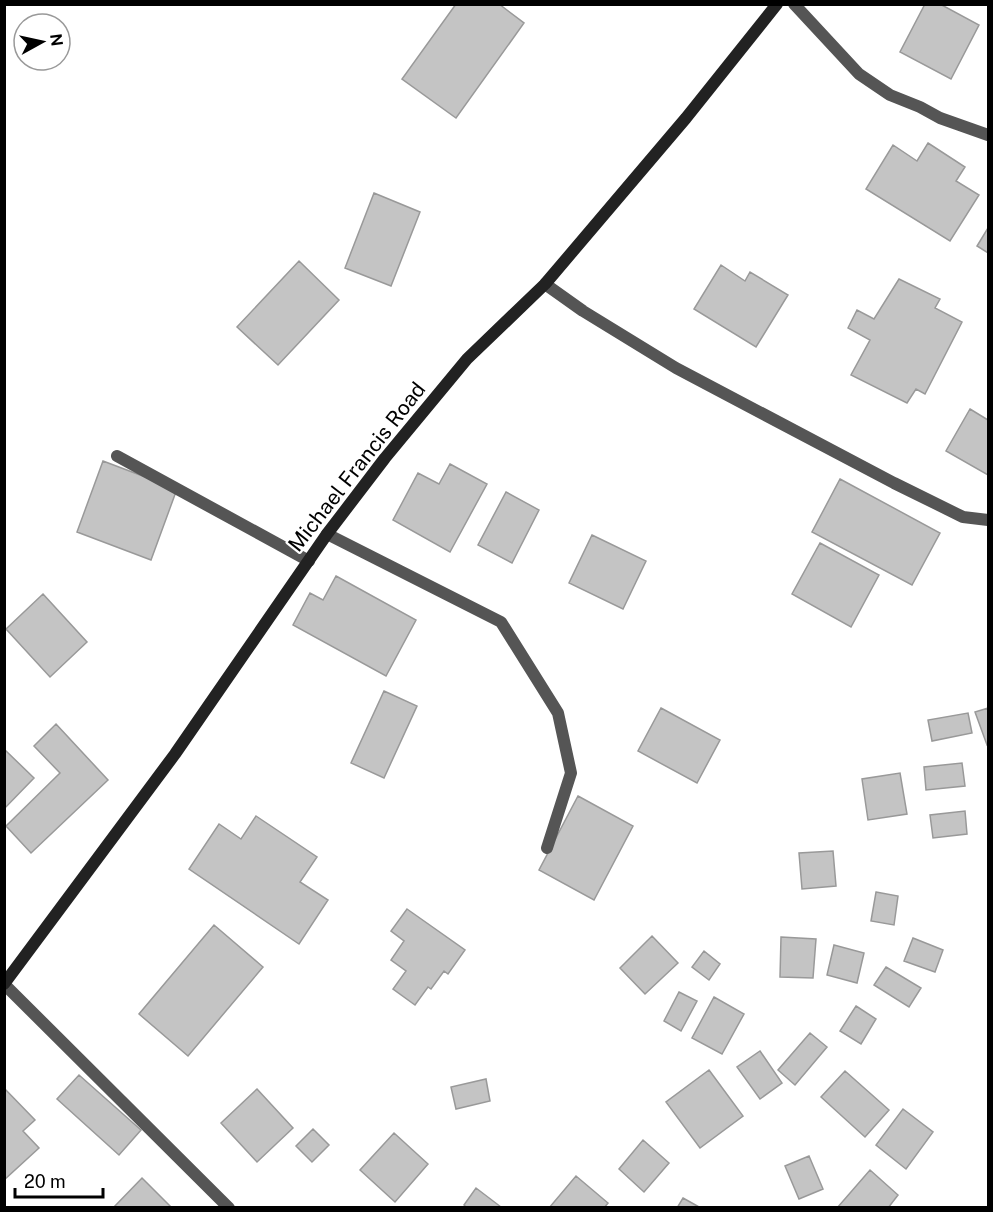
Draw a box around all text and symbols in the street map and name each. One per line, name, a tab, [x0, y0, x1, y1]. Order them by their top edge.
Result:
north arrow	[12, 12, 72, 72]
text: N	[46, 32, 67, 48]
street label: Michael Francis Road	[283, 377, 430, 556]
scale bar	[15, 1161, 104, 1199]
text: 20 m	[24, 1171, 66, 1192]

